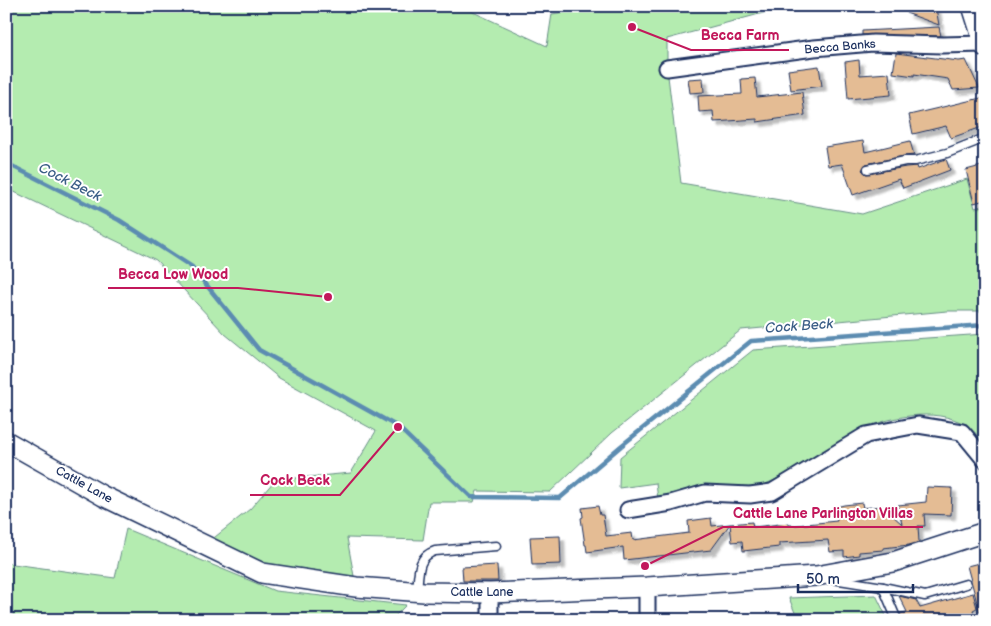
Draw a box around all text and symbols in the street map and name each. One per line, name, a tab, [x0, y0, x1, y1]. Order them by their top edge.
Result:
callout: Becca Farm	[691, 21, 789, 50]
text: Becca Farm	[701, 27, 779, 44]
street label: Becca Banks	[804, 36, 876, 58]
water label: Cock Beck	[36, 159, 105, 206]
callout: Becca Low Wood	[108, 259, 238, 288]
text: Becca Low Wood	[118, 266, 228, 283]
water label: Cock Beck	[764, 315, 835, 337]
street label: Cattle Lane	[53, 463, 115, 507]
callout: Cock Beck	[250, 466, 340, 495]
text: Cock Beck	[260, 472, 330, 489]
callout: Cattle Lane Parlington Villas	[723, 498, 923, 527]
text: Cattle Lane Parlington Villas	[733, 505, 913, 522]
scale bar	[798, 561, 914, 593]
text: 50 m	[806, 570, 840, 589]
street label: Cattle Lane	[451, 585, 513, 600]

